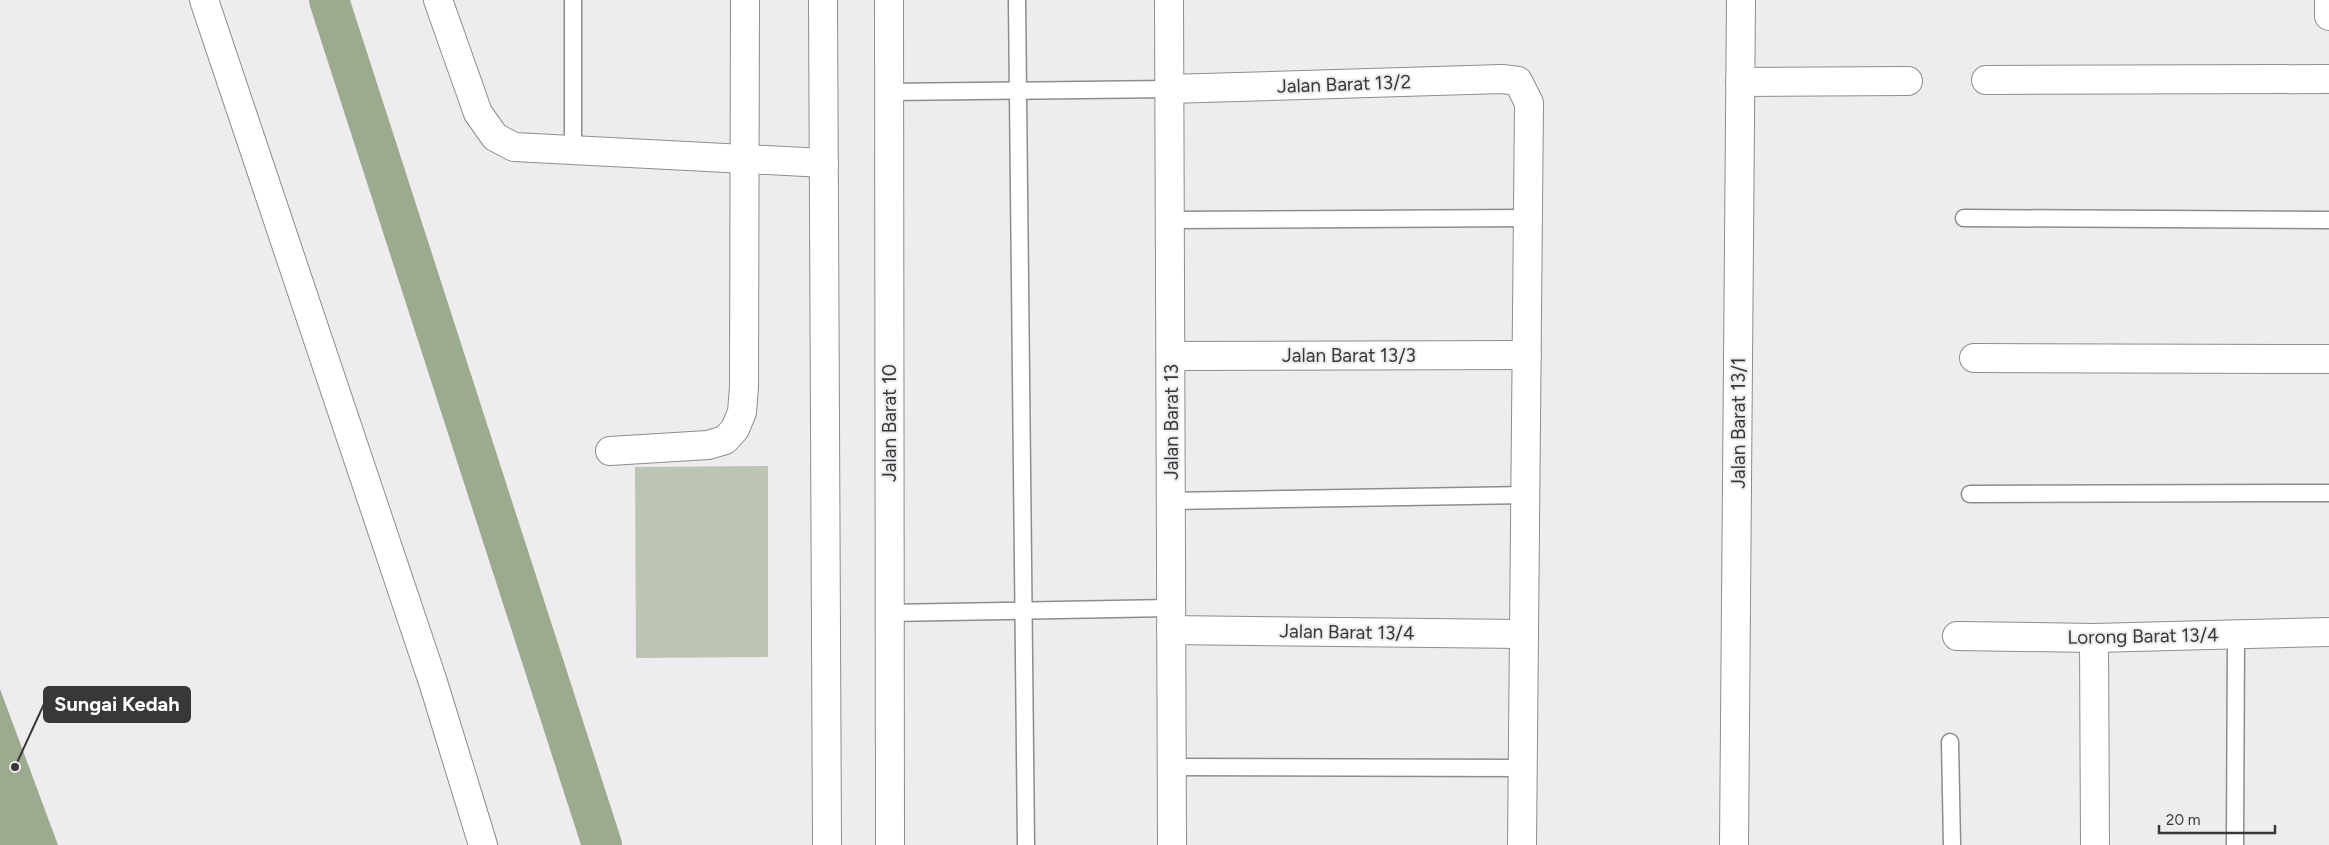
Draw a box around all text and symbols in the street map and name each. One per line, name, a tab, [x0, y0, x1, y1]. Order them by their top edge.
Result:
street label: Jalan Barat 13/2	[1277, 70, 1411, 98]
street label: Jalan Barat 13/3	[1282, 344, 1416, 367]
street label: Jalan Barat 13/1	[1727, 357, 1750, 489]
street label: Jalan Barat 10	[878, 364, 901, 482]
street label: Jalan Barat 13	[1160, 364, 1183, 480]
street label: Jalan Barat 13/4	[1279, 619, 1415, 645]
street label: Lorong Barat 13/4	[2067, 623, 2219, 649]
callout: Sungai Kedah	[44, 687, 190, 722]
text: Sungai Kedah	[54, 692, 180, 716]
scale bar	[2159, 802, 2275, 834]
text: 20 m	[2166, 811, 2200, 829]

